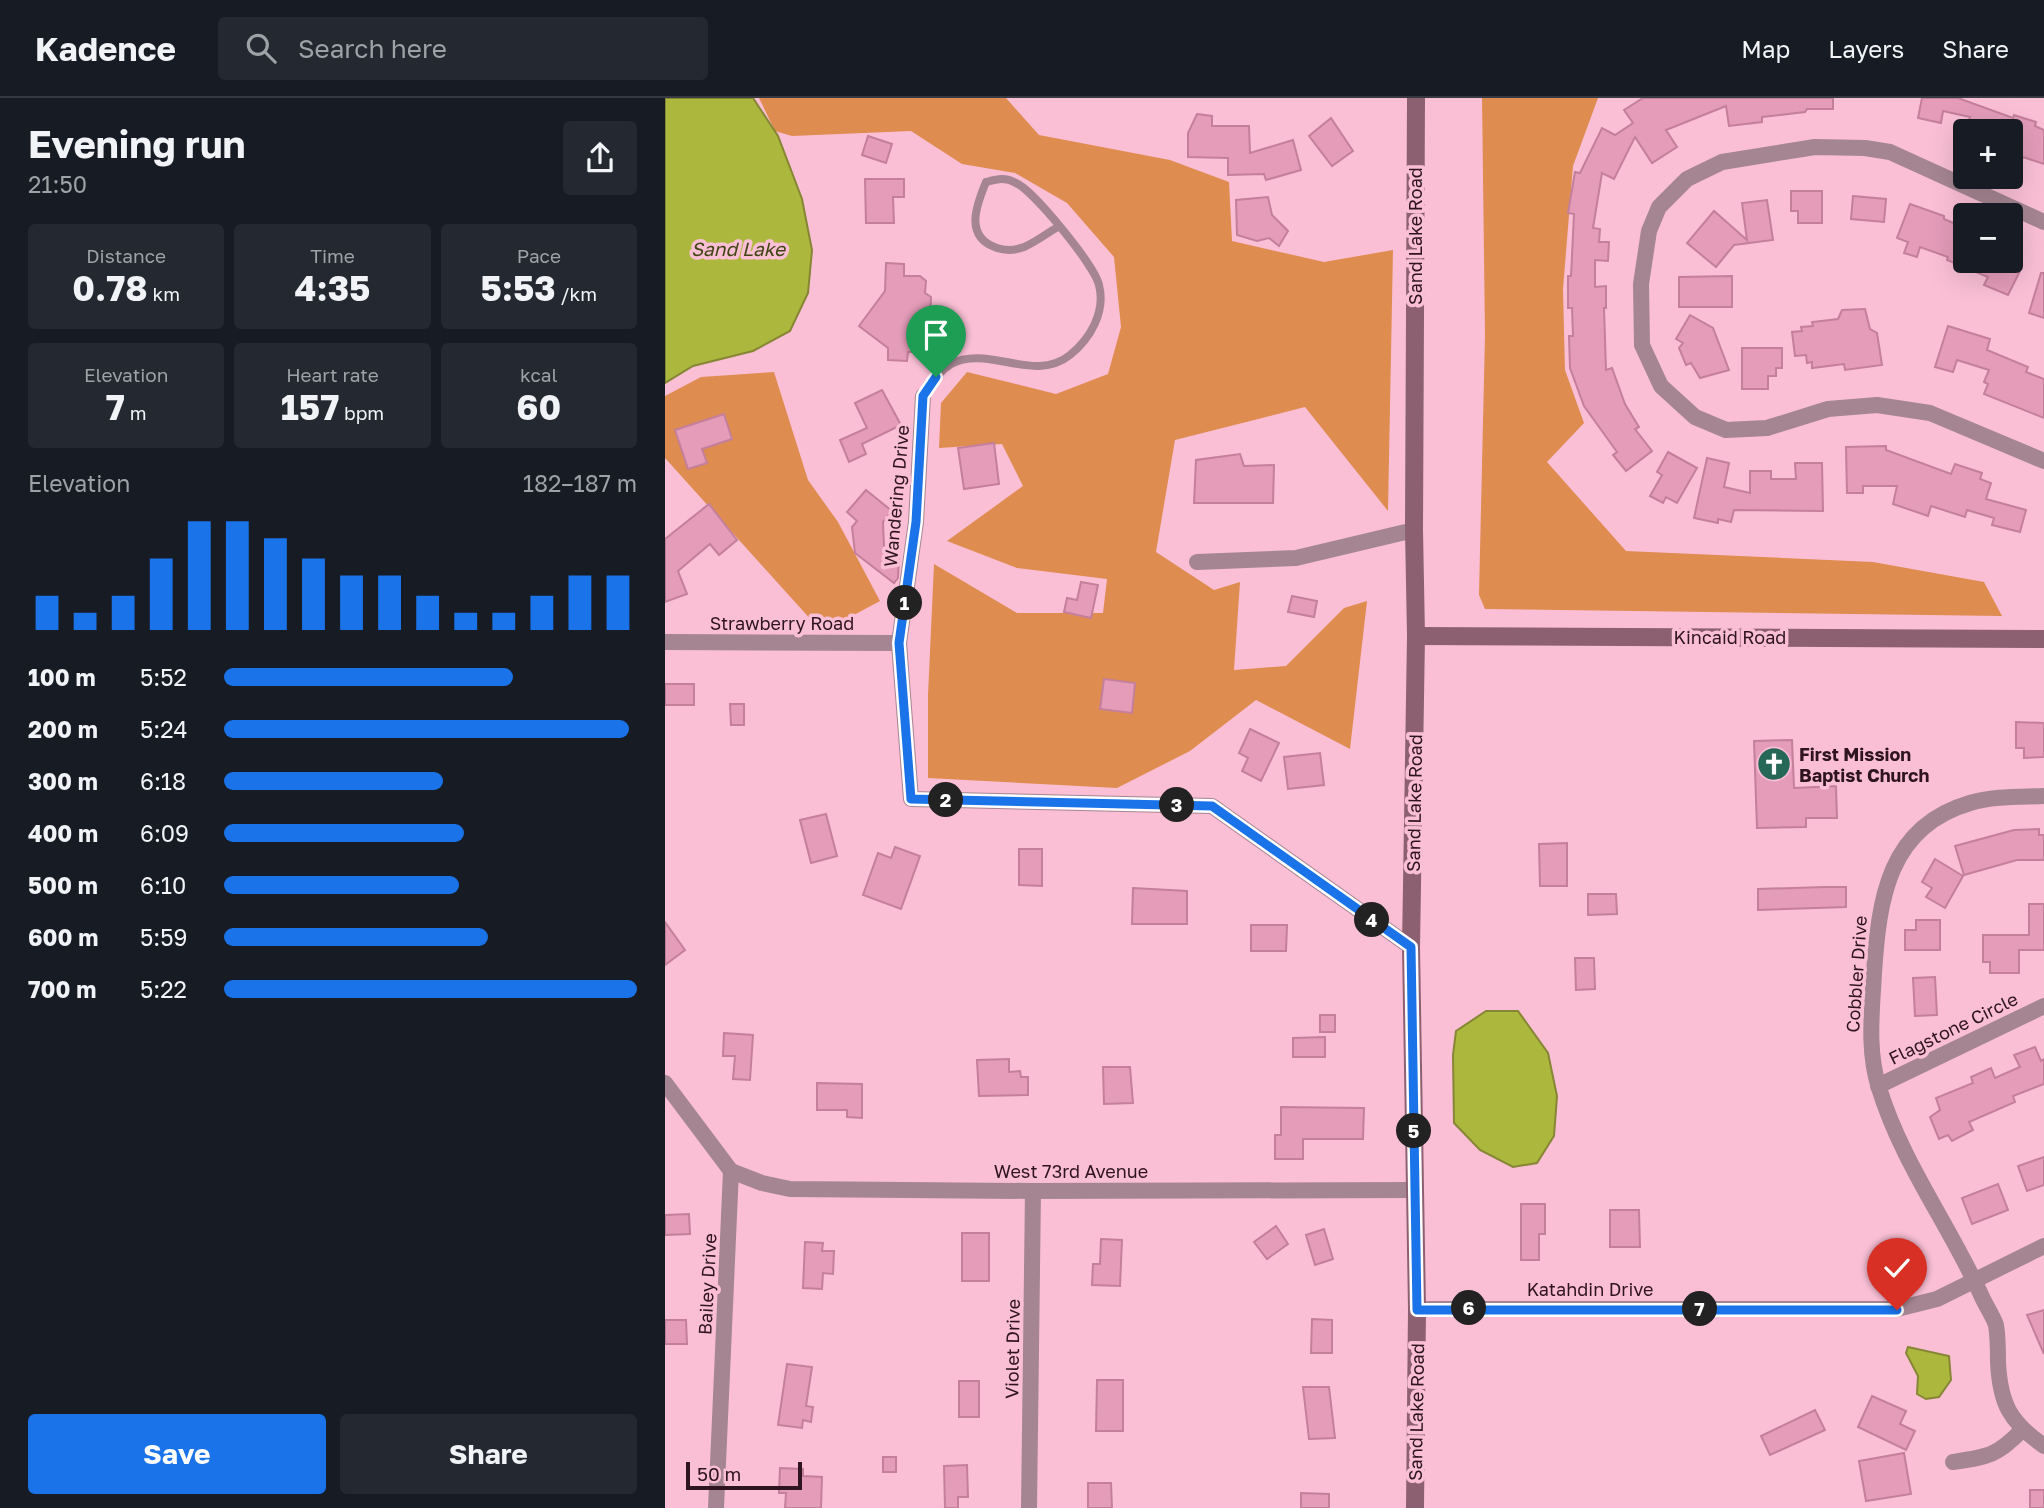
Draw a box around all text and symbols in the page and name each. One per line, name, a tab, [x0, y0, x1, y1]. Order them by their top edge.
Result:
search box	[218, 17, 708, 80]
text: Kadence	[35, 29, 176, 68]
icon: search	[242, 29, 280, 67]
text: Search here	[298, 33, 447, 64]
text: Map	[1741, 34, 1790, 63]
text: Layers	[1828, 34, 1904, 63]
text: Share	[1942, 34, 2009, 63]
map controls	[1953, 119, 2023, 273]
button: +	[1953, 119, 2023, 189]
text: Evening run	[28, 121, 246, 166]
button: share	[563, 121, 637, 195]
street label: Sand Lake Road	[1404, 167, 1426, 305]
text: 21:50	[28, 170, 87, 198]
button: −	[1953, 203, 2023, 273]
water label: Sand Lake	[691, 237, 787, 260]
text: Distance	[86, 244, 166, 267]
text: Time	[310, 244, 355, 267]
text: Pace	[517, 244, 561, 267]
text: 0.78	[72, 267, 148, 309]
text: 4:35	[295, 267, 370, 309]
text: 5:53	[480, 267, 556, 309]
text: km	[148, 282, 180, 305]
text: /km	[556, 282, 597, 305]
pin	[906, 305, 966, 377]
icon: arrive	[917, 316, 955, 354]
text: Elevation	[84, 363, 168, 386]
text: Heart rate	[286, 363, 379, 386]
text: kcal	[520, 363, 558, 386]
text: 7	[106, 386, 125, 428]
text: 157	[281, 386, 339, 428]
text: 60	[516, 386, 561, 428]
text: m	[125, 401, 146, 424]
text: bpm	[339, 401, 384, 424]
street label: Wandering Drive	[879, 424, 913, 568]
text: Elevation	[28, 469, 130, 497]
text: 182–187 m	[523, 469, 637, 497]
pin: 1	[887, 586, 923, 620]
text: 1	[900, 591, 909, 614]
street label: Strawberry Road	[710, 612, 854, 634]
street label: Kincaid Road	[1674, 626, 1786, 648]
text: 100 m	[28, 663, 96, 691]
text: 5:52	[140, 663, 187, 691]
text: 200 m	[28, 715, 98, 743]
text: 5:24	[140, 715, 188, 743]
street label: Sand Lake Road	[1402, 734, 1426, 872]
place label: First Mission Baptist Church	[1799, 743, 1929, 786]
church icon: First Mission Baptist Church	[1755, 745, 1793, 783]
text: 300 m	[28, 767, 98, 795]
text: 6:18	[140, 767, 186, 795]
pin: 2	[929, 782, 963, 818]
text: 2	[940, 788, 951, 811]
pin: 3	[1159, 788, 1195, 822]
text: 3	[1171, 793, 1182, 816]
text: 400 m	[28, 819, 98, 847]
text: 6:09	[140, 819, 189, 847]
text: 500 m	[28, 871, 98, 899]
text: 6:10	[140, 871, 186, 899]
pin: 4	[1355, 902, 1389, 938]
text: 4	[1366, 908, 1377, 931]
street label: Cobbler Drive	[1841, 915, 1871, 1033]
text: 600 m	[28, 923, 98, 951]
text: 5:59	[140, 923, 188, 951]
text: 700 m	[28, 975, 96, 1003]
text: 5:22	[140, 975, 187, 1003]
street label: Flagstone Circle	[1885, 987, 2021, 1069]
pin: 5	[1397, 1114, 1431, 1148]
text: 5	[1408, 1119, 1419, 1142]
street label: West 73rd Avenue	[994, 1160, 1148, 1182]
street label: Bailey Drive	[693, 1233, 721, 1335]
pin	[1867, 1238, 1927, 1310]
icon: check	[1878, 1249, 1916, 1287]
street label: Katahdin Drive	[1527, 1278, 1653, 1300]
pin: 6	[1451, 1290, 1487, 1326]
pin: 7	[1683, 1292, 1717, 1326]
text: 6	[1462, 1296, 1475, 1319]
text: 7	[1694, 1297, 1705, 1320]
street label: Violet Drive	[1000, 1299, 1024, 1399]
street label: Sand Lake Road	[1404, 1343, 1428, 1481]
button: Save	[28, 1414, 326, 1494]
button: Share	[340, 1414, 637, 1494]
scale bar	[686, 1459, 801, 1491]
text: 50 m	[697, 1462, 741, 1485]

